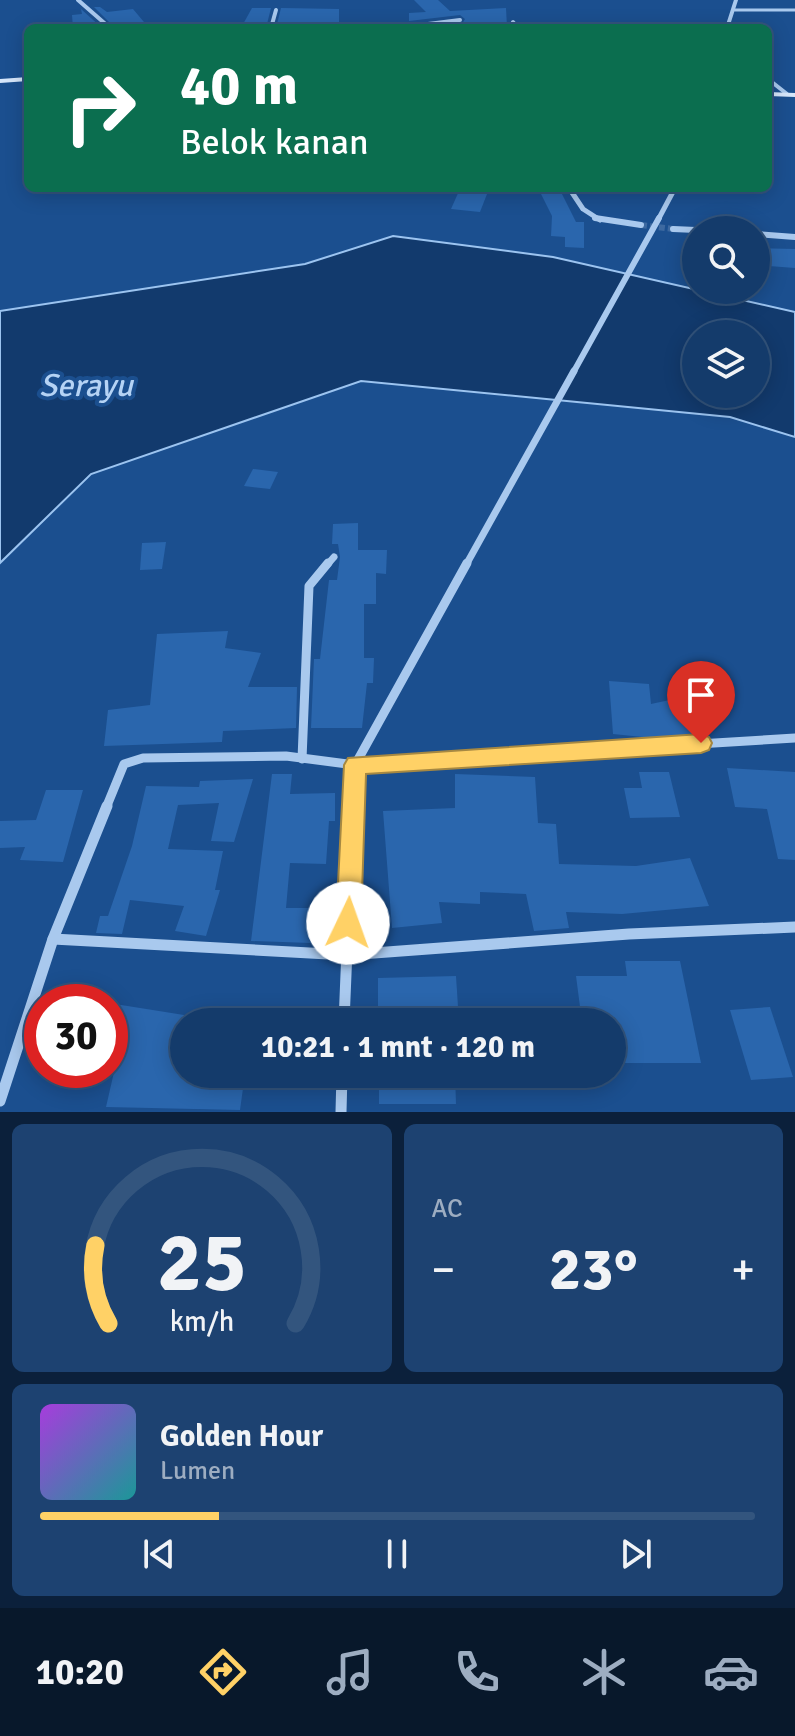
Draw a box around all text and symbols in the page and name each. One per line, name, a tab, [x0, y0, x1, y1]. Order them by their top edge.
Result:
text: 40 m	[180, 51, 298, 120]
icon: right	[48, 56, 152, 160]
text: Belok kanan	[180, 120, 369, 165]
map controls	[682, 216, 770, 408]
button: search	[682, 216, 770, 304]
button: layers	[682, 320, 770, 408]
water label: Serayu	[39, 366, 134, 405]
pin	[667, 661, 735, 743]
icon: arrive	[679, 673, 723, 717]
position arrow	[306, 881, 390, 965]
speed limit sign: 30	[24, 984, 128, 1088]
text: 10:21 · 1 mnt · 120 m	[261, 1029, 535, 1066]
text: AC	[432, 1193, 463, 1225]
text: 25	[157, 1212, 247, 1314]
text: 23°	[549, 1233, 638, 1307]
text: −	[432, 1243, 455, 1297]
text: +	[731, 1243, 755, 1297]
text: km/h	[169, 1304, 234, 1339]
text: Golden Hour	[160, 1418, 323, 1455]
text: Lumen	[160, 1455, 235, 1487]
icon: previous	[137, 1532, 181, 1576]
icon: pause	[375, 1532, 419, 1576]
icon: next	[614, 1532, 658, 1576]
icon: directions	[195, 1644, 251, 1700]
icon: music	[322, 1644, 378, 1700]
icon: phone	[449, 1644, 505, 1700]
icon: climate	[576, 1644, 632, 1700]
icon: car	[703, 1644, 759, 1700]
text: 10:20	[36, 1650, 124, 1695]

